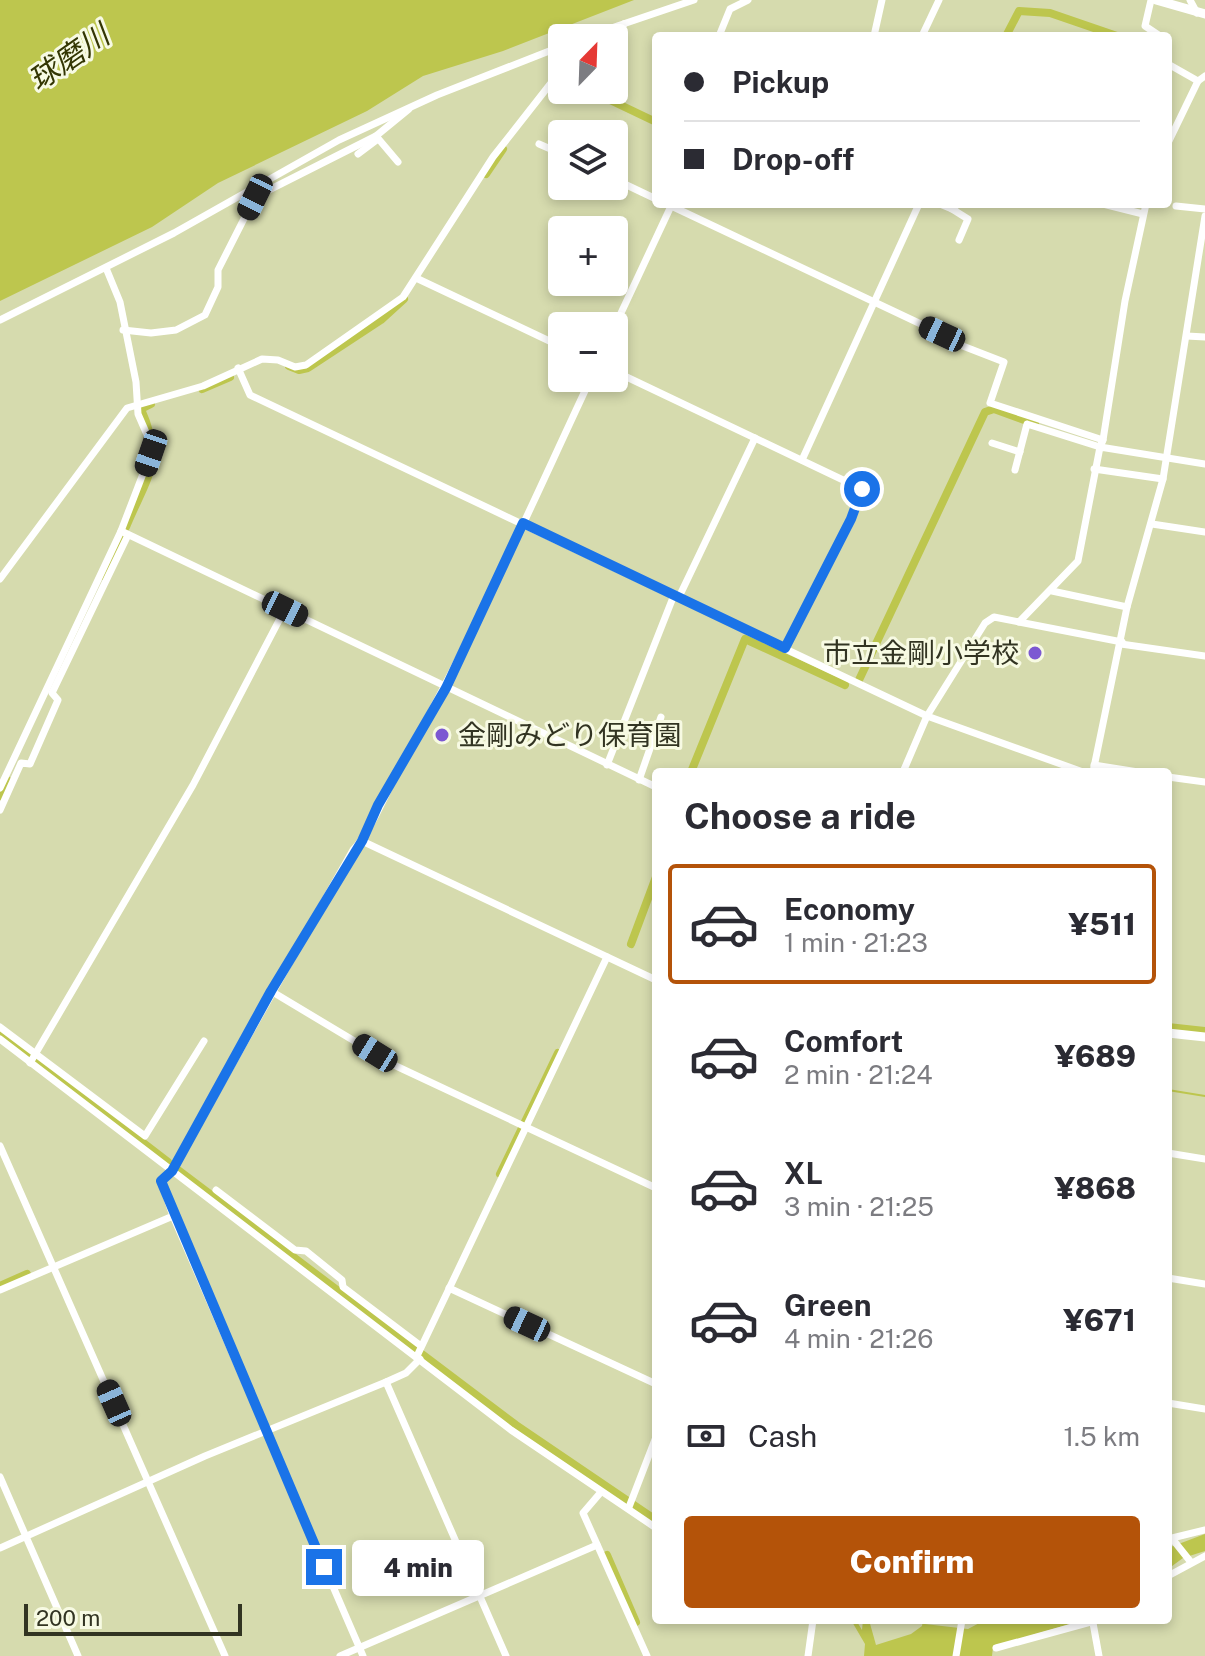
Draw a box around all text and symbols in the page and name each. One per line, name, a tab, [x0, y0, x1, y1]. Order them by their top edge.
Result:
water label: 球磨川	[21, 15, 118, 98]
north arrow	[548, 24, 628, 104]
map controls	[548, 24, 628, 392]
text: Pickup	[732, 64, 829, 100]
button: layers	[548, 120, 628, 200]
text: Drop-off	[732, 141, 854, 177]
car	[234, 170, 276, 224]
button: +	[548, 216, 628, 296]
button: −	[548, 312, 628, 392]
car	[915, 313, 969, 355]
car	[132, 426, 170, 480]
route start	[844, 471, 880, 507]
car	[258, 588, 312, 630]
place label: 市立金剛小学校	[823, 636, 1019, 669]
marker: 市立金剛小学校	[1026, 644, 1044, 662]
place label: 金剛みどり保育園	[458, 718, 682, 751]
marker: 金剛みどり保育園	[433, 726, 451, 744]
text: Choose a ride	[684, 795, 916, 837]
icon: car	[688, 888, 760, 960]
text: Economy	[784, 891, 915, 927]
text: ¥511	[1069, 906, 1136, 942]
text: 1 min · 21:23	[784, 927, 928, 958]
icon: car	[688, 1020, 760, 1092]
text: Comfort	[784, 1023, 903, 1059]
car	[348, 1030, 402, 1076]
text: ¥689	[1055, 1038, 1136, 1074]
text: 2 min · 21:24	[784, 1059, 933, 1090]
icon: car	[688, 1152, 760, 1224]
text: XL	[784, 1155, 823, 1191]
text: ¥868	[1054, 1170, 1136, 1206]
text: 3 min · 21:25	[784, 1191, 934, 1222]
icon: car	[688, 1284, 760, 1356]
text: Green	[784, 1287, 871, 1323]
text: ¥671	[1063, 1302, 1136, 1338]
car	[500, 1303, 554, 1345]
text: 4 min · 21:26	[784, 1323, 933, 1354]
car	[93, 1376, 135, 1430]
icon: cash	[684, 1414, 728, 1458]
text: Cash	[748, 1418, 817, 1454]
text: 1.5 km	[1064, 1421, 1140, 1452]
button: Confirm	[684, 1516, 1140, 1608]
callout: 4 min	[352, 1539, 484, 1595]
route end	[306, 1549, 342, 1585]
text: 4 min	[383, 1552, 453, 1583]
scale bar	[24, 1600, 242, 1636]
text: 200 m	[36, 1605, 100, 1631]

